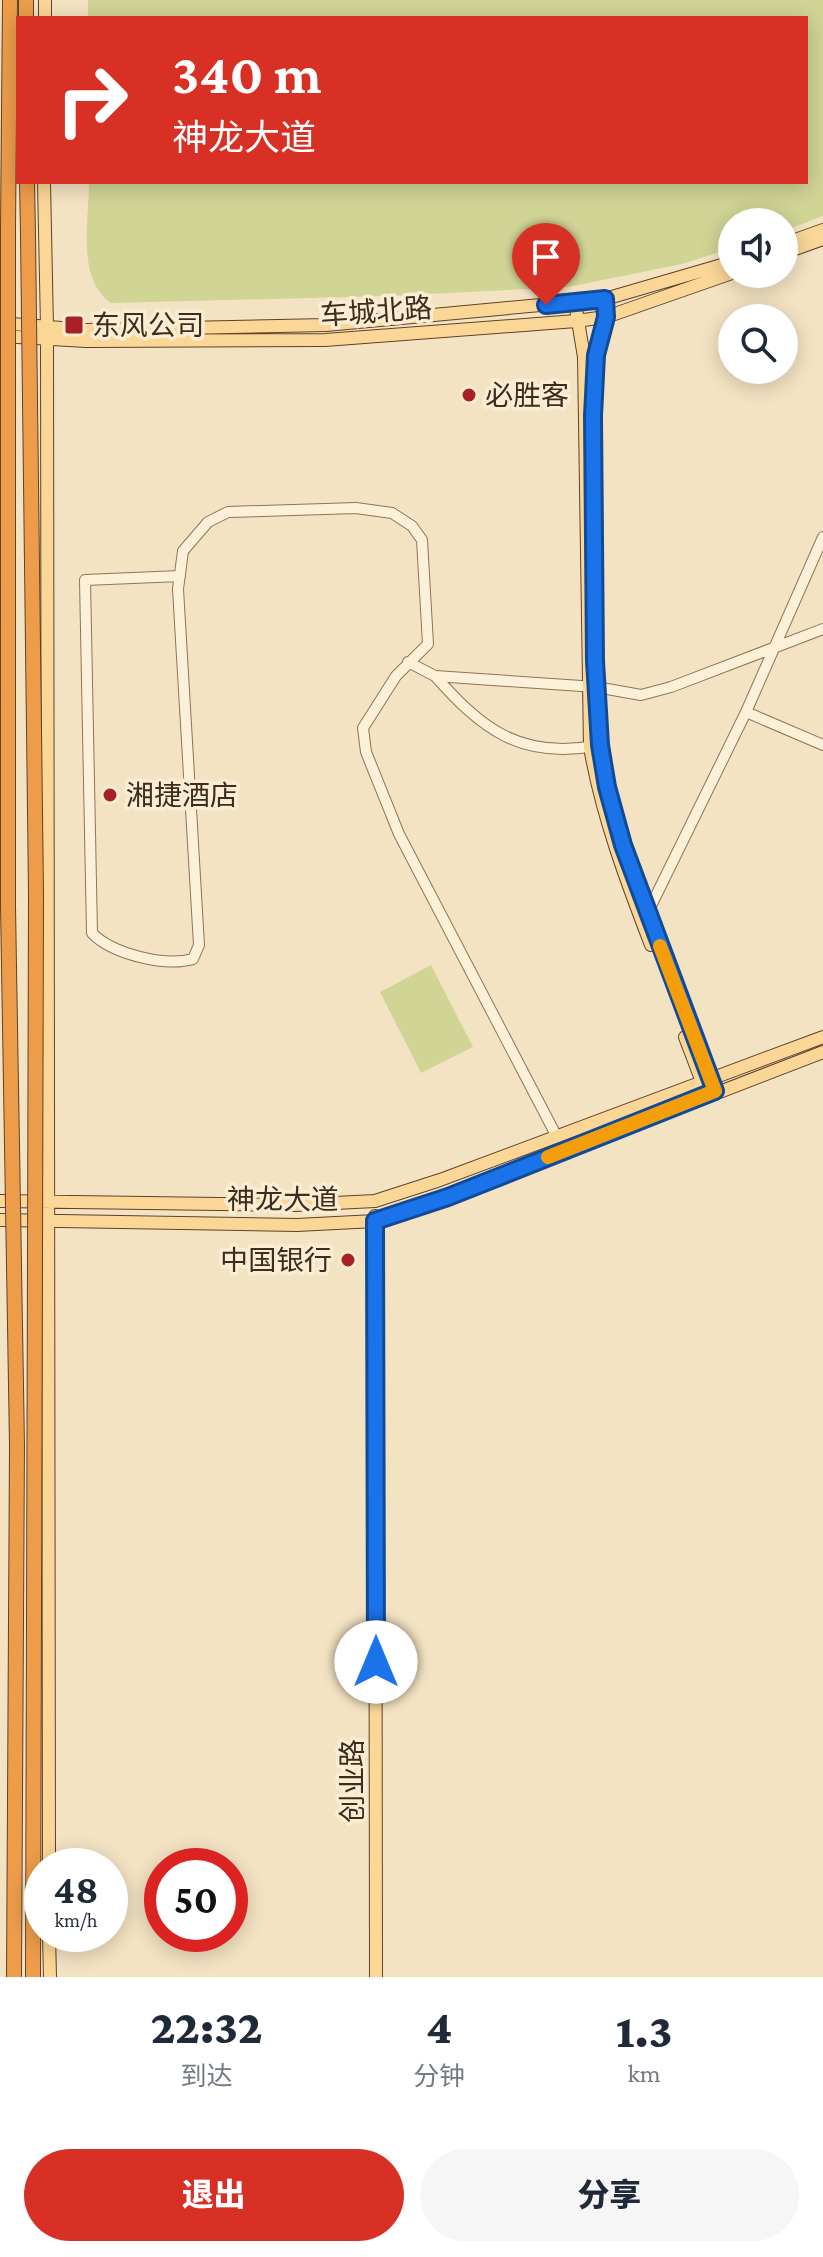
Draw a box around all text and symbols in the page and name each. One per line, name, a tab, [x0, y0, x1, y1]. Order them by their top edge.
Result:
text: 340 m	[172, 43, 322, 105]
icon: right	[40, 48, 144, 152]
text: 神龙大道	[172, 118, 316, 158]
map controls	[718, 208, 798, 384]
button: sound	[718, 208, 798, 288]
pin	[512, 223, 580, 305]
icon: arrive	[524, 235, 568, 279]
street label: 车城北路	[319, 292, 433, 331]
button: search	[718, 304, 798, 384]
place label: 东风公司	[92, 310, 204, 341]
marker: 东风公司	[63, 314, 85, 336]
place label: 必胜客	[485, 380, 569, 411]
marker: 必胜客	[460, 386, 478, 404]
place label: 湘捷酒店	[126, 780, 238, 811]
marker: 湘捷酒店	[101, 786, 119, 804]
street label: 神龙大道	[227, 1184, 339, 1215]
place label: 中国银行	[220, 1245, 332, 1276]
marker: 中国银行	[339, 1251, 357, 1269]
position arrow	[334, 1620, 418, 1704]
street label: 创业路	[337, 1739, 368, 1823]
speed limit sign: 50	[144, 1848, 248, 1952]
text: 48	[54, 1867, 98, 1912]
text: km/h	[54, 1909, 98, 1931]
text: 22:32	[151, 2000, 263, 2053]
text: 4	[426, 2000, 452, 2053]
text: 1.3	[616, 2004, 672, 2057]
text: km	[627, 2059, 661, 2088]
text: 到达	[181, 2062, 233, 2091]
text: 分钟	[413, 2062, 465, 2091]
button: 退出	[24, 2149, 404, 2241]
button: 分享	[420, 2149, 799, 2241]

